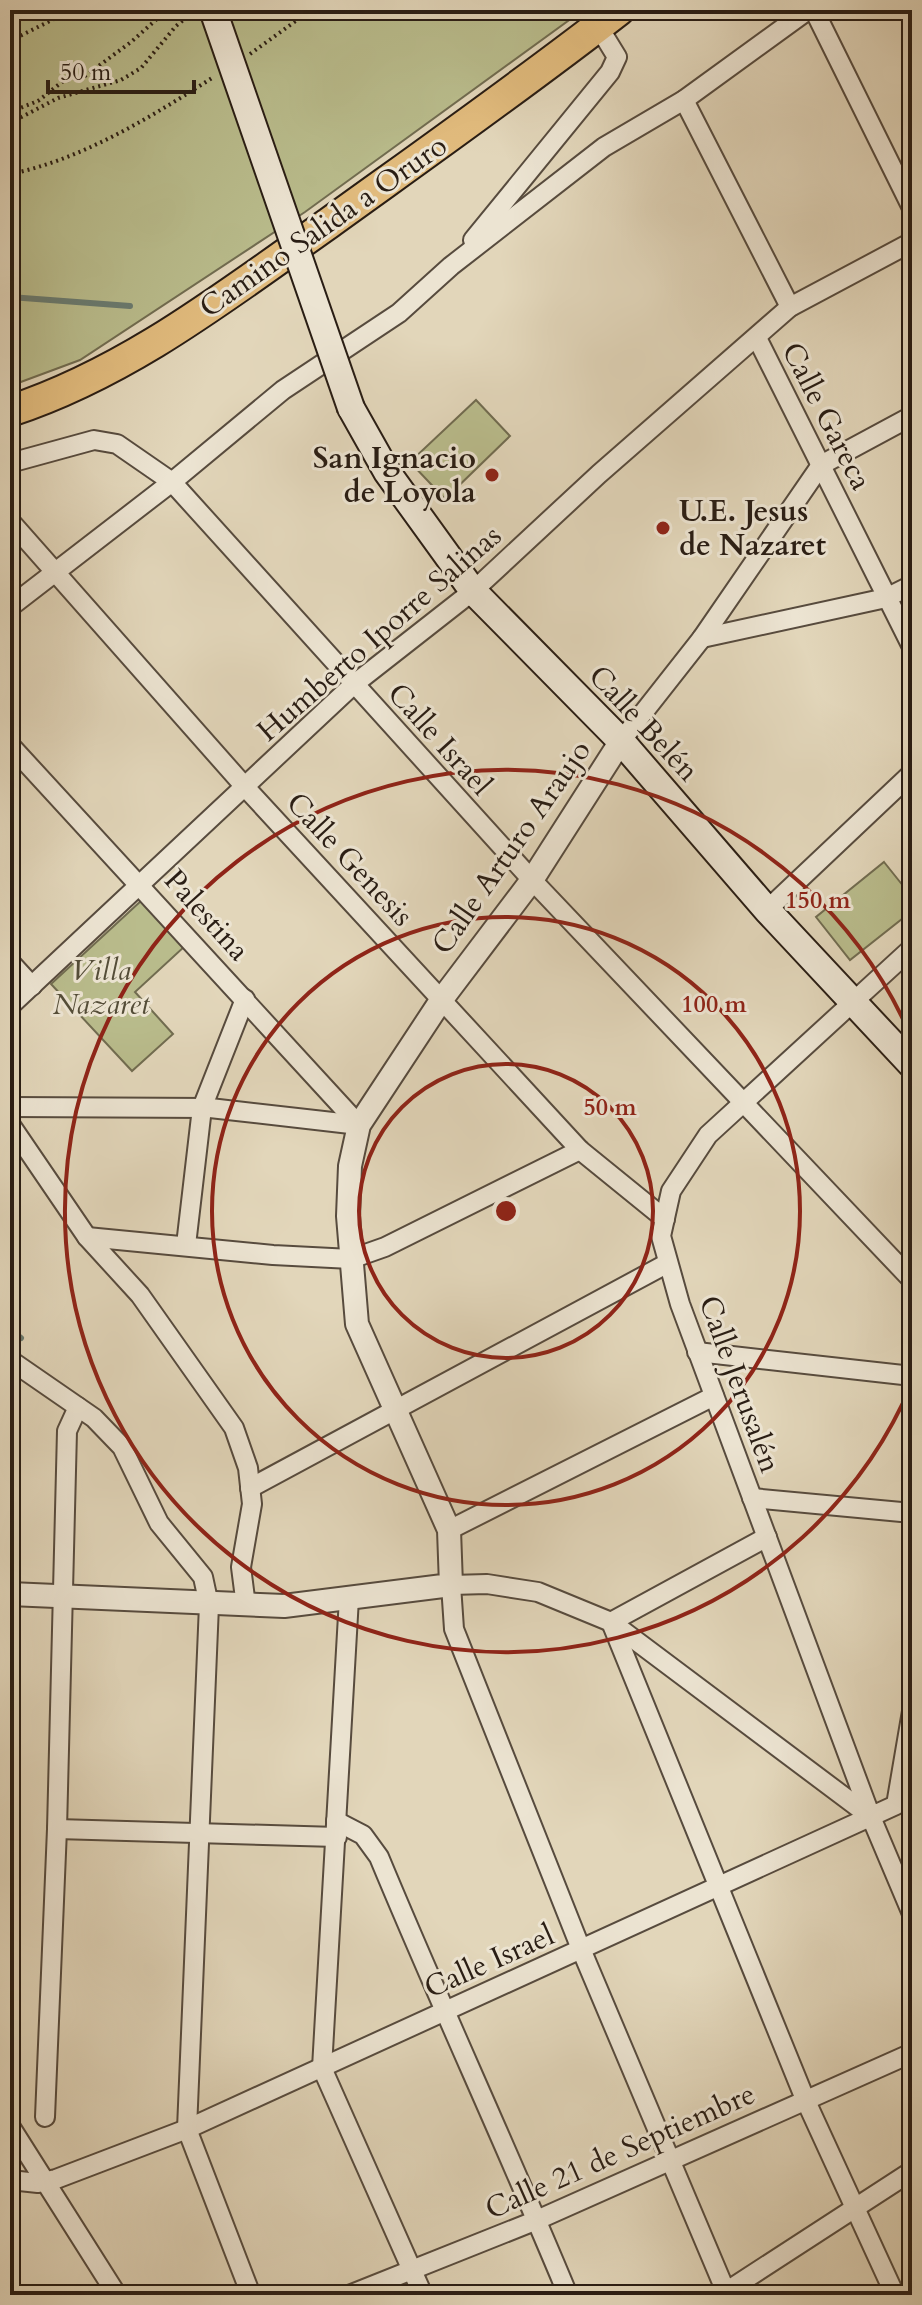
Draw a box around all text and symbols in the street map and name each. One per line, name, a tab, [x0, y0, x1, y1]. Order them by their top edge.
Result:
scale bar	[48, 44, 194, 94]
text: 50 m	[60, 56, 112, 89]
street label: Camino Salida a Oruro	[191, 125, 455, 327]
street label: Calle Gareca	[772, 335, 881, 497]
place label: San Ignacio de Loyola	[313, 438, 476, 513]
marker: San Ignacio de Loyola	[483, 466, 501, 484]
place label: U.E. Jesus de Nazaret	[679, 491, 827, 566]
street label: Humberto Iporre Salinas	[248, 516, 510, 751]
marker: U.E. Jesus de Nazaret	[654, 519, 672, 537]
street label: Calle Belén	[579, 656, 708, 790]
street label: Calle Israel	[378, 674, 501, 805]
street label: Calle Arturo Araujo	[422, 732, 601, 963]
street label: Calle Genesis	[277, 783, 422, 935]
street label: Palestina	[155, 861, 259, 970]
text: 150 m	[785, 884, 852, 917]
park label: Villa Nazaret	[53, 950, 151, 1025]
text: 100 m	[681, 988, 748, 1021]
text: 50 m	[583, 1091, 637, 1124]
centre of rings	[492, 1197, 520, 1225]
street label: Calle Jerusalén	[689, 1290, 790, 1478]
street label: Calle Israel	[418, 1914, 561, 2008]
street label: Calle 21 de Septiembre	[479, 2073, 762, 2229]

